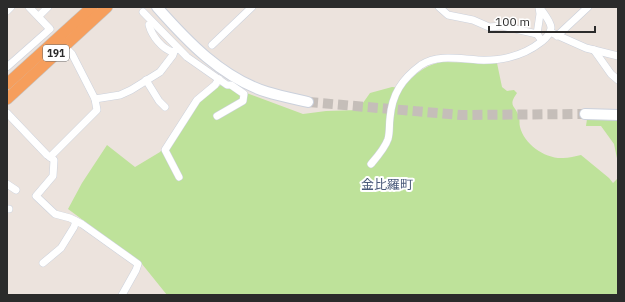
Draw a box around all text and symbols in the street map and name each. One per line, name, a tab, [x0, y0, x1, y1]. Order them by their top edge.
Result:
scale bar	[489, 8, 595, 34]
text: 100 m	[495, 14, 530, 29]
road number: 191	[43, 45, 69, 61]
district label: 金比羅町	[361, 176, 413, 193]

